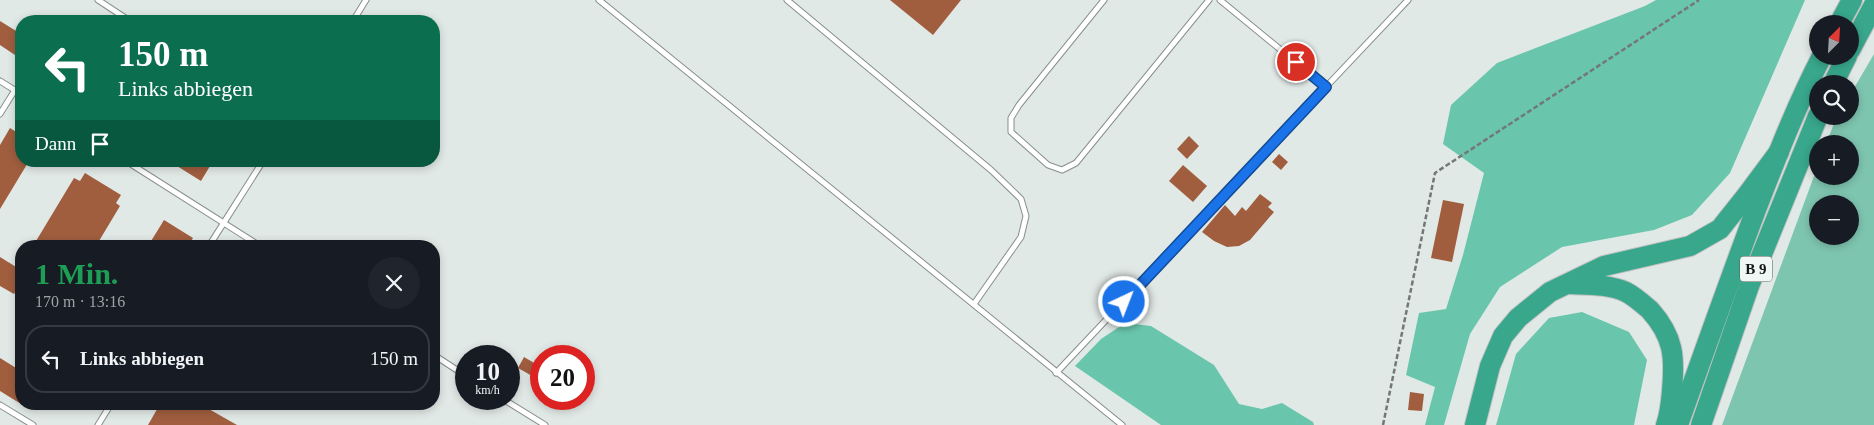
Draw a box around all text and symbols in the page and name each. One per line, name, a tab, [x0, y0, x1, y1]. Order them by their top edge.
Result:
north arrow	[1809, 15, 1859, 65]
map controls	[1809, 15, 1859, 245]
icon: left	[35, 35, 100, 100]
text: 150 m	[118, 35, 208, 74]
pin	[1275, 41, 1317, 83]
icon: arrive	[1282, 48, 1310, 76]
button: search	[1809, 75, 1859, 125]
text: Links abbiegen	[118, 76, 253, 101]
icon: arrive	[86, 130, 114, 158]
text: Dann	[35, 133, 76, 154]
button: +	[1809, 135, 1859, 185]
button: −	[1809, 195, 1859, 245]
road number: B 9	[1740, 256, 1772, 282]
text: 1 Min.	[35, 257, 118, 290]
button: close	[368, 257, 420, 309]
position arrow	[1097, 275, 1149, 327]
text: 170 m · 13:16	[35, 293, 125, 310]
icon: left	[37, 345, 65, 373]
speed limit sign: 20	[530, 345, 595, 410]
text: Links abbiegen	[80, 348, 204, 369]
text: 150 m	[370, 348, 418, 369]
text: 10	[475, 358, 500, 385]
text: km/h	[475, 383, 500, 397]

